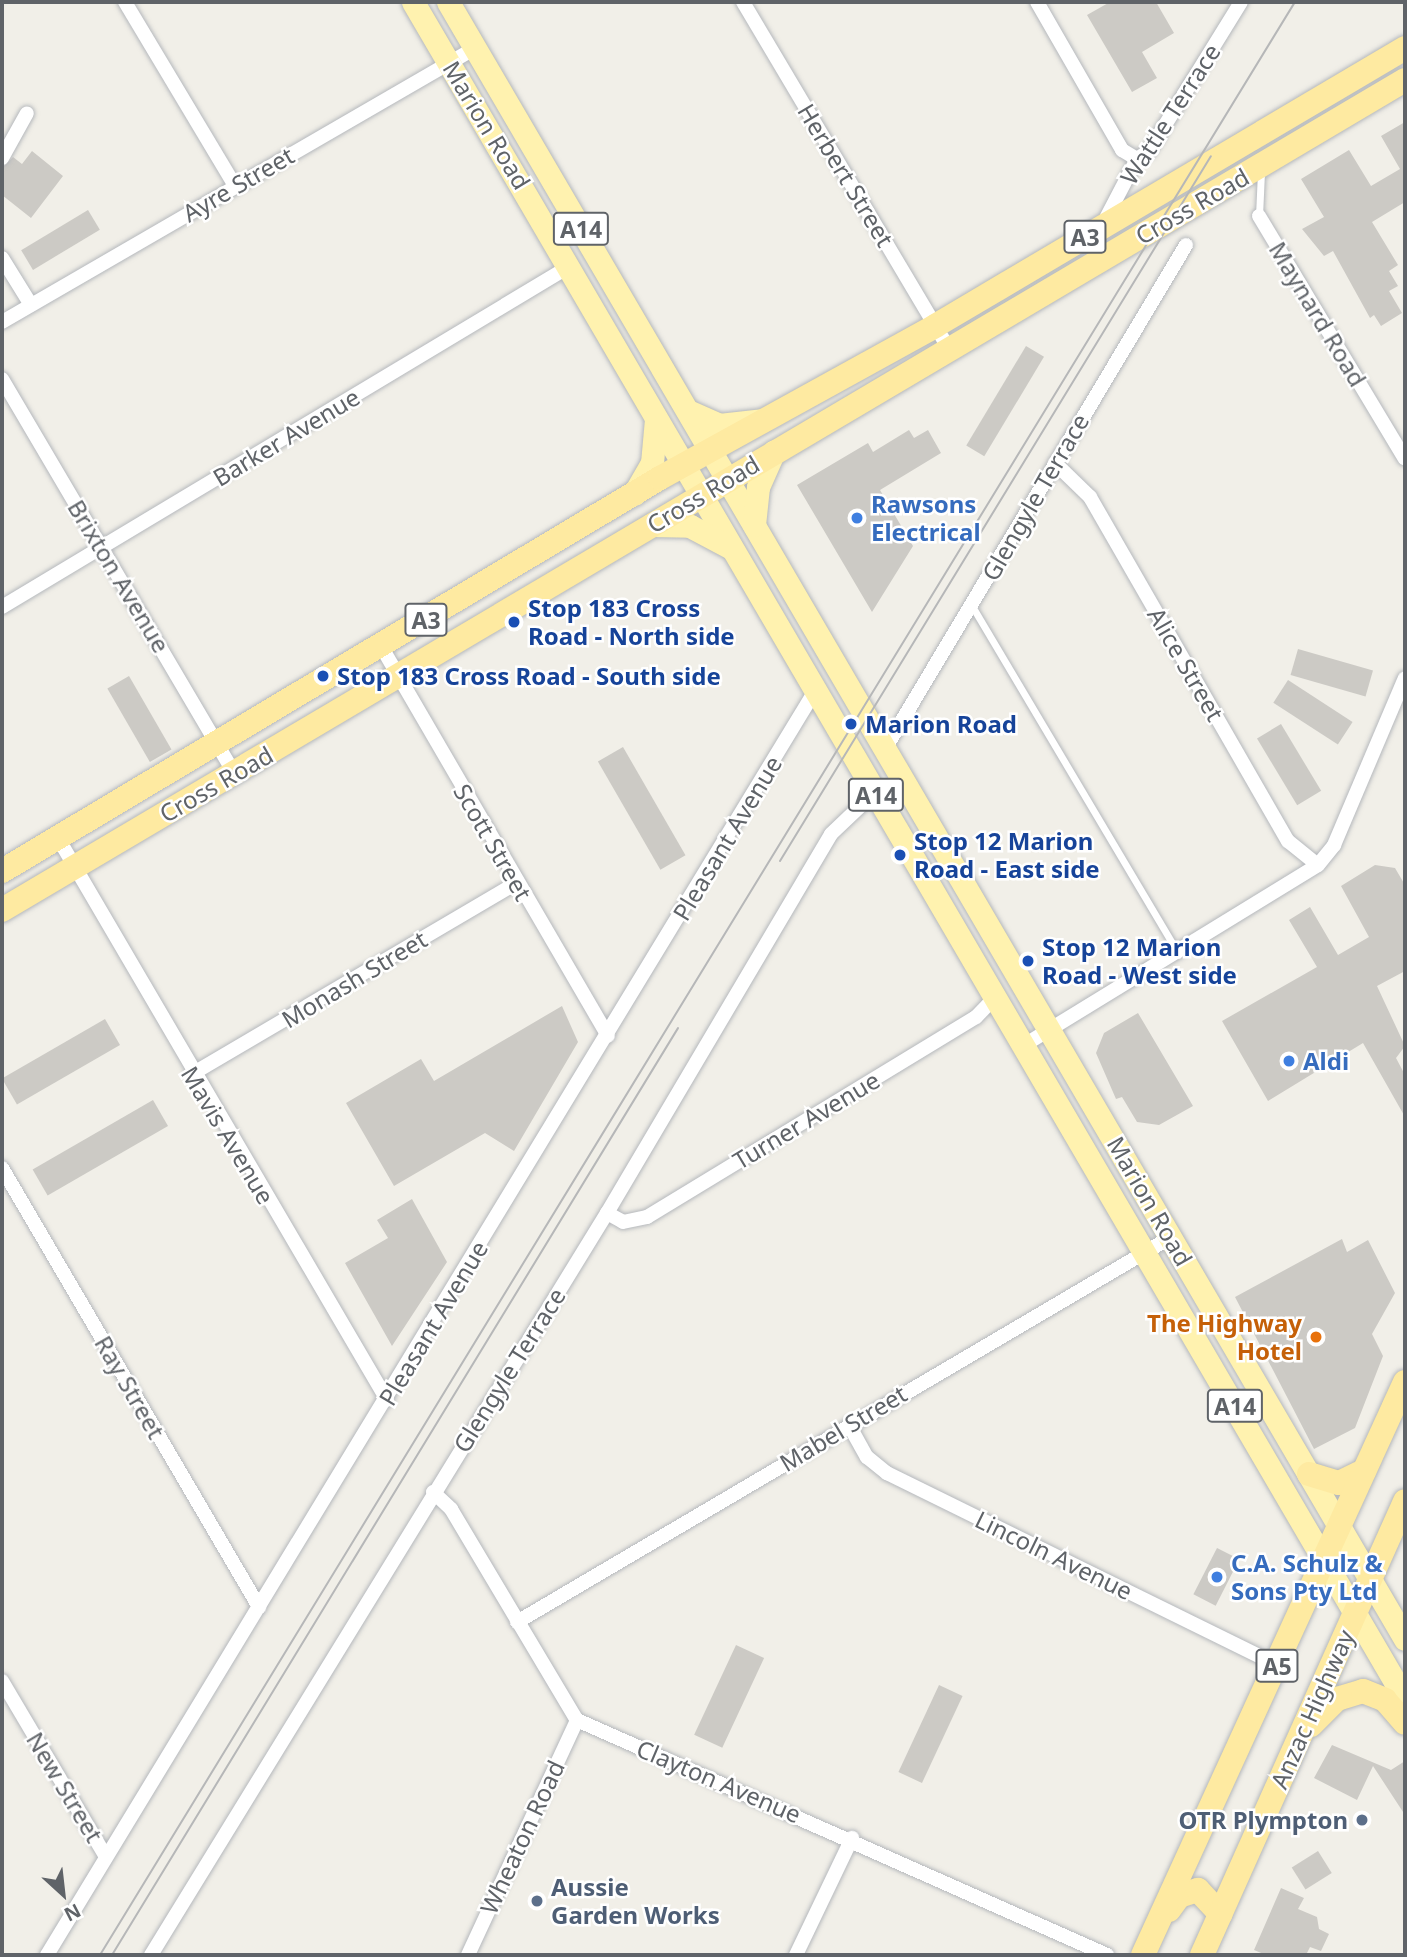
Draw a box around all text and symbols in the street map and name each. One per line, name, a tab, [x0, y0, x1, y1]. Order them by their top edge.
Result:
street label: Wattle Terrace	[1114, 38, 1226, 190]
street label: Marion Road	[437, 56, 537, 194]
street label: Herbert Street	[792, 98, 900, 252]
street label: Ayre Street	[177, 141, 299, 227]
street label: Cross Road	[1130, 162, 1254, 250]
road number: A14	[551, 210, 611, 248]
road number: A3	[1062, 218, 1108, 256]
street label: Maynard Road	[1263, 236, 1373, 392]
street label: Barker Avenue	[208, 382, 364, 492]
street label: Glengyle Terrace	[976, 408, 1094, 586]
street label: Cross Road	[642, 449, 764, 539]
place label: Rawsons Electrical	[871, 490, 981, 546]
street label: Brixton Avenue	[62, 494, 176, 658]
marker: Rawsons Electrical	[849, 510, 865, 526]
place label: Stop 183 Cross Road - North side	[528, 594, 735, 650]
road number: A3	[403, 600, 449, 640]
street label: Alice Street	[1142, 602, 1230, 726]
marker: Stop 183 Cross Road - North side	[506, 614, 522, 630]
place label: Stop 183 Cross Road - South side	[337, 662, 721, 690]
marker: Stop 183 Cross Road - South side	[315, 668, 331, 684]
place label: Marion Road	[865, 710, 1017, 738]
marker: Marion Road	[843, 716, 859, 732]
street label: Cross Road	[154, 740, 278, 828]
street label: Pleasant Avenue	[667, 751, 787, 925]
road number: A14	[846, 776, 906, 814]
street label: Scott Street	[448, 779, 538, 905]
place label: Stop 12 Marion Road - East side	[914, 827, 1100, 883]
marker: Stop 12 Marion Road - East side	[892, 847, 908, 863]
street label: Monash Street	[276, 924, 432, 1034]
place label: Stop 12 Marion Road - West side	[1042, 933, 1237, 989]
marker: Stop 12 Marion Road - West side	[1020, 953, 1036, 969]
place label: Aldi	[1303, 1047, 1349, 1075]
marker: Aldi	[1281, 1053, 1297, 1069]
street label: Mavis Avenue	[176, 1061, 280, 1209]
street label: Turner Avenue	[728, 1065, 884, 1175]
street label: Marion Road	[1101, 1131, 1199, 1271]
street label: Pleasant Avenue	[373, 1236, 493, 1410]
street label: Glengyle Terrace	[447, 1283, 571, 1457]
place label: The Highway Hotel	[1147, 1309, 1302, 1365]
marker: The Highway Hotel	[1308, 1329, 1324, 1345]
street label: Ray Street	[89, 1330, 171, 1444]
street label: Mabel Street	[774, 1379, 912, 1477]
road number: A14	[1205, 1386, 1265, 1426]
street label: Lincoln Avenue	[971, 1505, 1137, 1605]
place label: C.A. Schulz & Sons Pty Ltd	[1231, 1549, 1383, 1605]
marker: C.A. Schulz & Sons Pty Ltd	[1209, 1569, 1225, 1585]
street label: Anzac Highway	[1264, 1625, 1360, 1793]
road number: A5	[1254, 1646, 1300, 1686]
street label: New Street	[21, 1727, 109, 1847]
street label: Clayton Avenue	[633, 1733, 805, 1829]
street label: Wheaton Road	[474, 1756, 570, 1918]
place label: OTR Plympton	[1179, 1806, 1348, 1834]
marker: OTR Plympton	[1354, 1812, 1370, 1828]
north arrow	[28, 1859, 98, 1929]
place label: Aussie Garden Works	[551, 1873, 720, 1929]
marker: Aussie Garden Works	[529, 1893, 545, 1909]
text: N	[60, 1898, 85, 1928]

